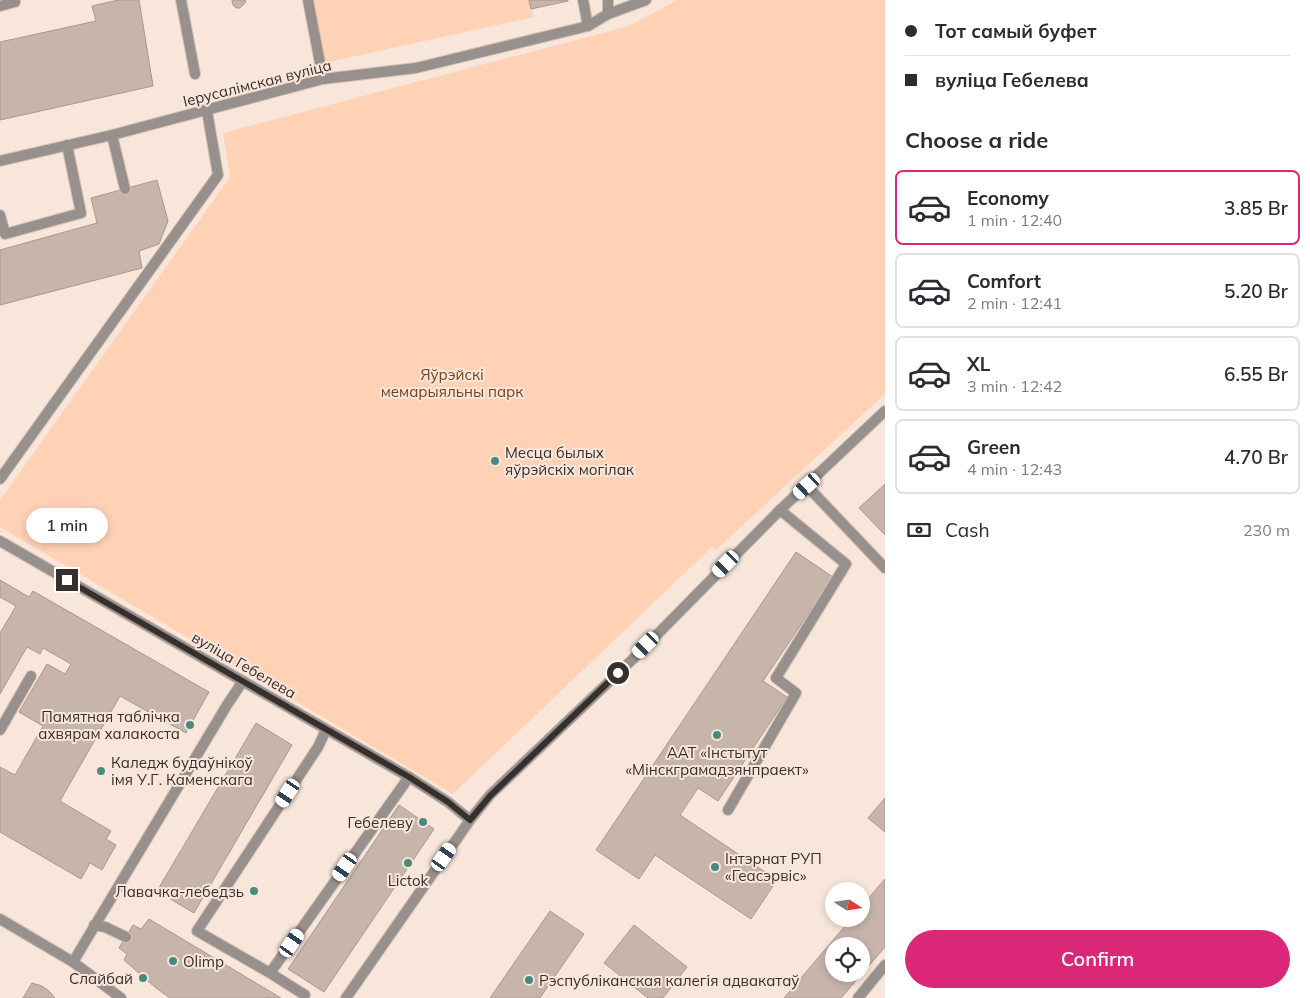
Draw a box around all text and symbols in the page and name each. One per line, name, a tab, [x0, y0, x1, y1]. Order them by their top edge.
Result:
text: Тот самый буфет	[935, 19, 1096, 43]
street label: Іерусалімская вуліца	[181, 55, 333, 111]
text: вуліца Гебелева	[935, 68, 1089, 92]
text: Choose a ride	[905, 126, 1048, 154]
icon: car	[907, 185, 952, 230]
text: Economy	[967, 186, 1049, 210]
text: 3.85 Br	[1224, 196, 1288, 220]
text: 1 min · 12:40	[967, 210, 1062, 230]
icon: car	[907, 268, 952, 313]
text: Comfort	[967, 269, 1041, 293]
text: 5.20 Br	[1224, 279, 1288, 303]
text: 2 min · 12:41	[967, 293, 1062, 313]
icon: car	[907, 351, 952, 396]
text: XL	[967, 352, 990, 376]
text: 6.55 Br	[1224, 362, 1288, 386]
park label: Яўрэйскі мемарыяльны парк	[381, 365, 524, 401]
text: 3 min · 12:42	[967, 376, 1062, 396]
icon: car	[907, 434, 952, 479]
text: Green	[967, 435, 1021, 459]
place label: Месца былых яўрэйскіх могілак	[505, 443, 635, 479]
text: 4.70 Br	[1224, 445, 1288, 469]
marker: Месца былых яўрэйскіх могілак	[489, 455, 501, 467]
text: 4 min · 12:43	[967, 459, 1062, 479]
car	[790, 470, 823, 502]
callout: 1 min	[26, 508, 108, 542]
text: 1 min	[46, 515, 88, 535]
icon: cash	[905, 516, 933, 544]
text: Cash	[945, 518, 990, 542]
text: 230 m	[1243, 520, 1290, 540]
car	[710, 548, 741, 580]
route end	[56, 569, 78, 591]
street label: вуліца Гебелева	[188, 627, 300, 703]
car	[630, 629, 661, 661]
route start	[607, 662, 629, 684]
place label: Памятная таблічка ахвярам халакоста	[38, 707, 180, 743]
marker: Памятная таблічка ахвярам халакоста	[184, 719, 196, 731]
marker: ААТ «Інстытут «Мінскграмадзянпраект»	[711, 729, 723, 741]
place label: ААТ «Інстытут «Мінскграмадзянпраект»	[625, 743, 809, 779]
place label: Каледж будаўнікоў імя У.Г. Каменскага	[111, 753, 253, 789]
marker: Каледж будаўнікоў імя У.Г. Каменскага	[95, 765, 107, 777]
car	[273, 776, 302, 810]
place label: Гебелеву	[348, 813, 413, 832]
marker: Гебелеву	[417, 816, 429, 828]
car	[429, 840, 458, 874]
place label: Інтэрнат РУП «Геасэрвіс»	[725, 849, 822, 885]
car	[330, 850, 359, 884]
marker: Lictok	[402, 857, 414, 869]
marker: Інтэрнат РУП «Геасэрвіс»	[709, 861, 721, 873]
place label: Lictok	[388, 871, 429, 890]
place label: Лавачка-лебедзь	[115, 882, 244, 901]
north arrow	[825, 882, 870, 928]
map controls	[825, 882, 870, 982]
marker: Лавачка-лебедзь	[248, 885, 260, 897]
car	[277, 926, 306, 960]
button: Confirm	[905, 930, 1290, 988]
button: locate	[825, 937, 870, 982]
place label: Olimp	[183, 952, 224, 971]
marker: Olimp	[167, 955, 179, 967]
place label: Слайбай	[69, 969, 133, 988]
place label: Рэспубліканская калегія адвакатаў	[539, 971, 799, 990]
marker: Слайбай	[137, 972, 149, 984]
marker: Рэспубліканская калегія адвакатаў	[523, 974, 535, 986]

